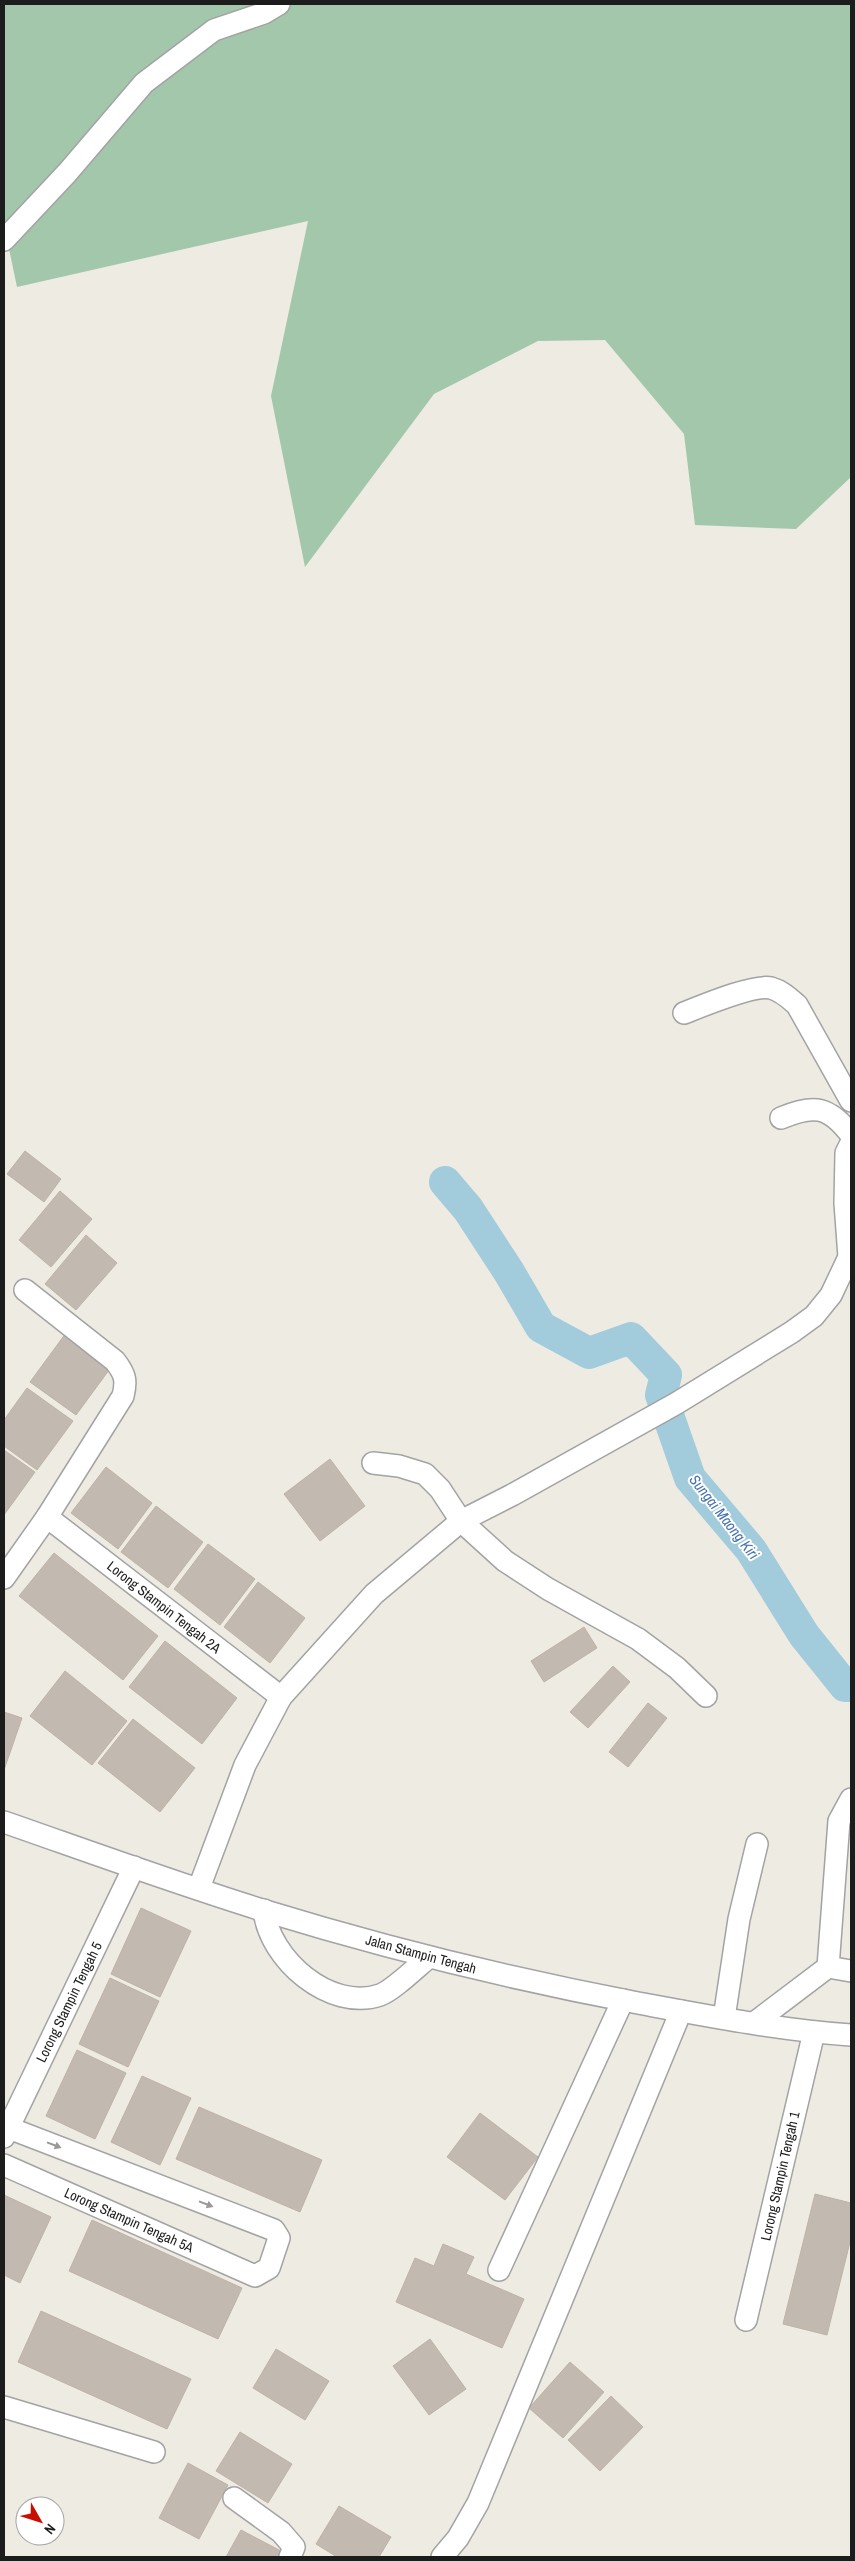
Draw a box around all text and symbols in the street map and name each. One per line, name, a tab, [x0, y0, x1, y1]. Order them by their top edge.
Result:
water label: Sungai Maong Kiri	[685, 1470, 765, 1564]
street label: Lorong Stampin Tengah 2A	[103, 1557, 225, 1657]
street label: Jalan Stampin Tengah	[364, 1931, 478, 1977]
street label: Lorong Stampin Tengah 5	[32, 1939, 106, 2065]
street label: Lorong Stampin Tengah 1	[756, 2109, 804, 2242]
one-way arrow	[47, 2141, 62, 2149]
street label: Lorong Stampin Tengah 5A	[62, 2183, 197, 2257]
one-way arrow	[199, 2200, 214, 2208]
north arrow	[15, 2496, 65, 2546]
text: N	[40, 2520, 60, 2538]

